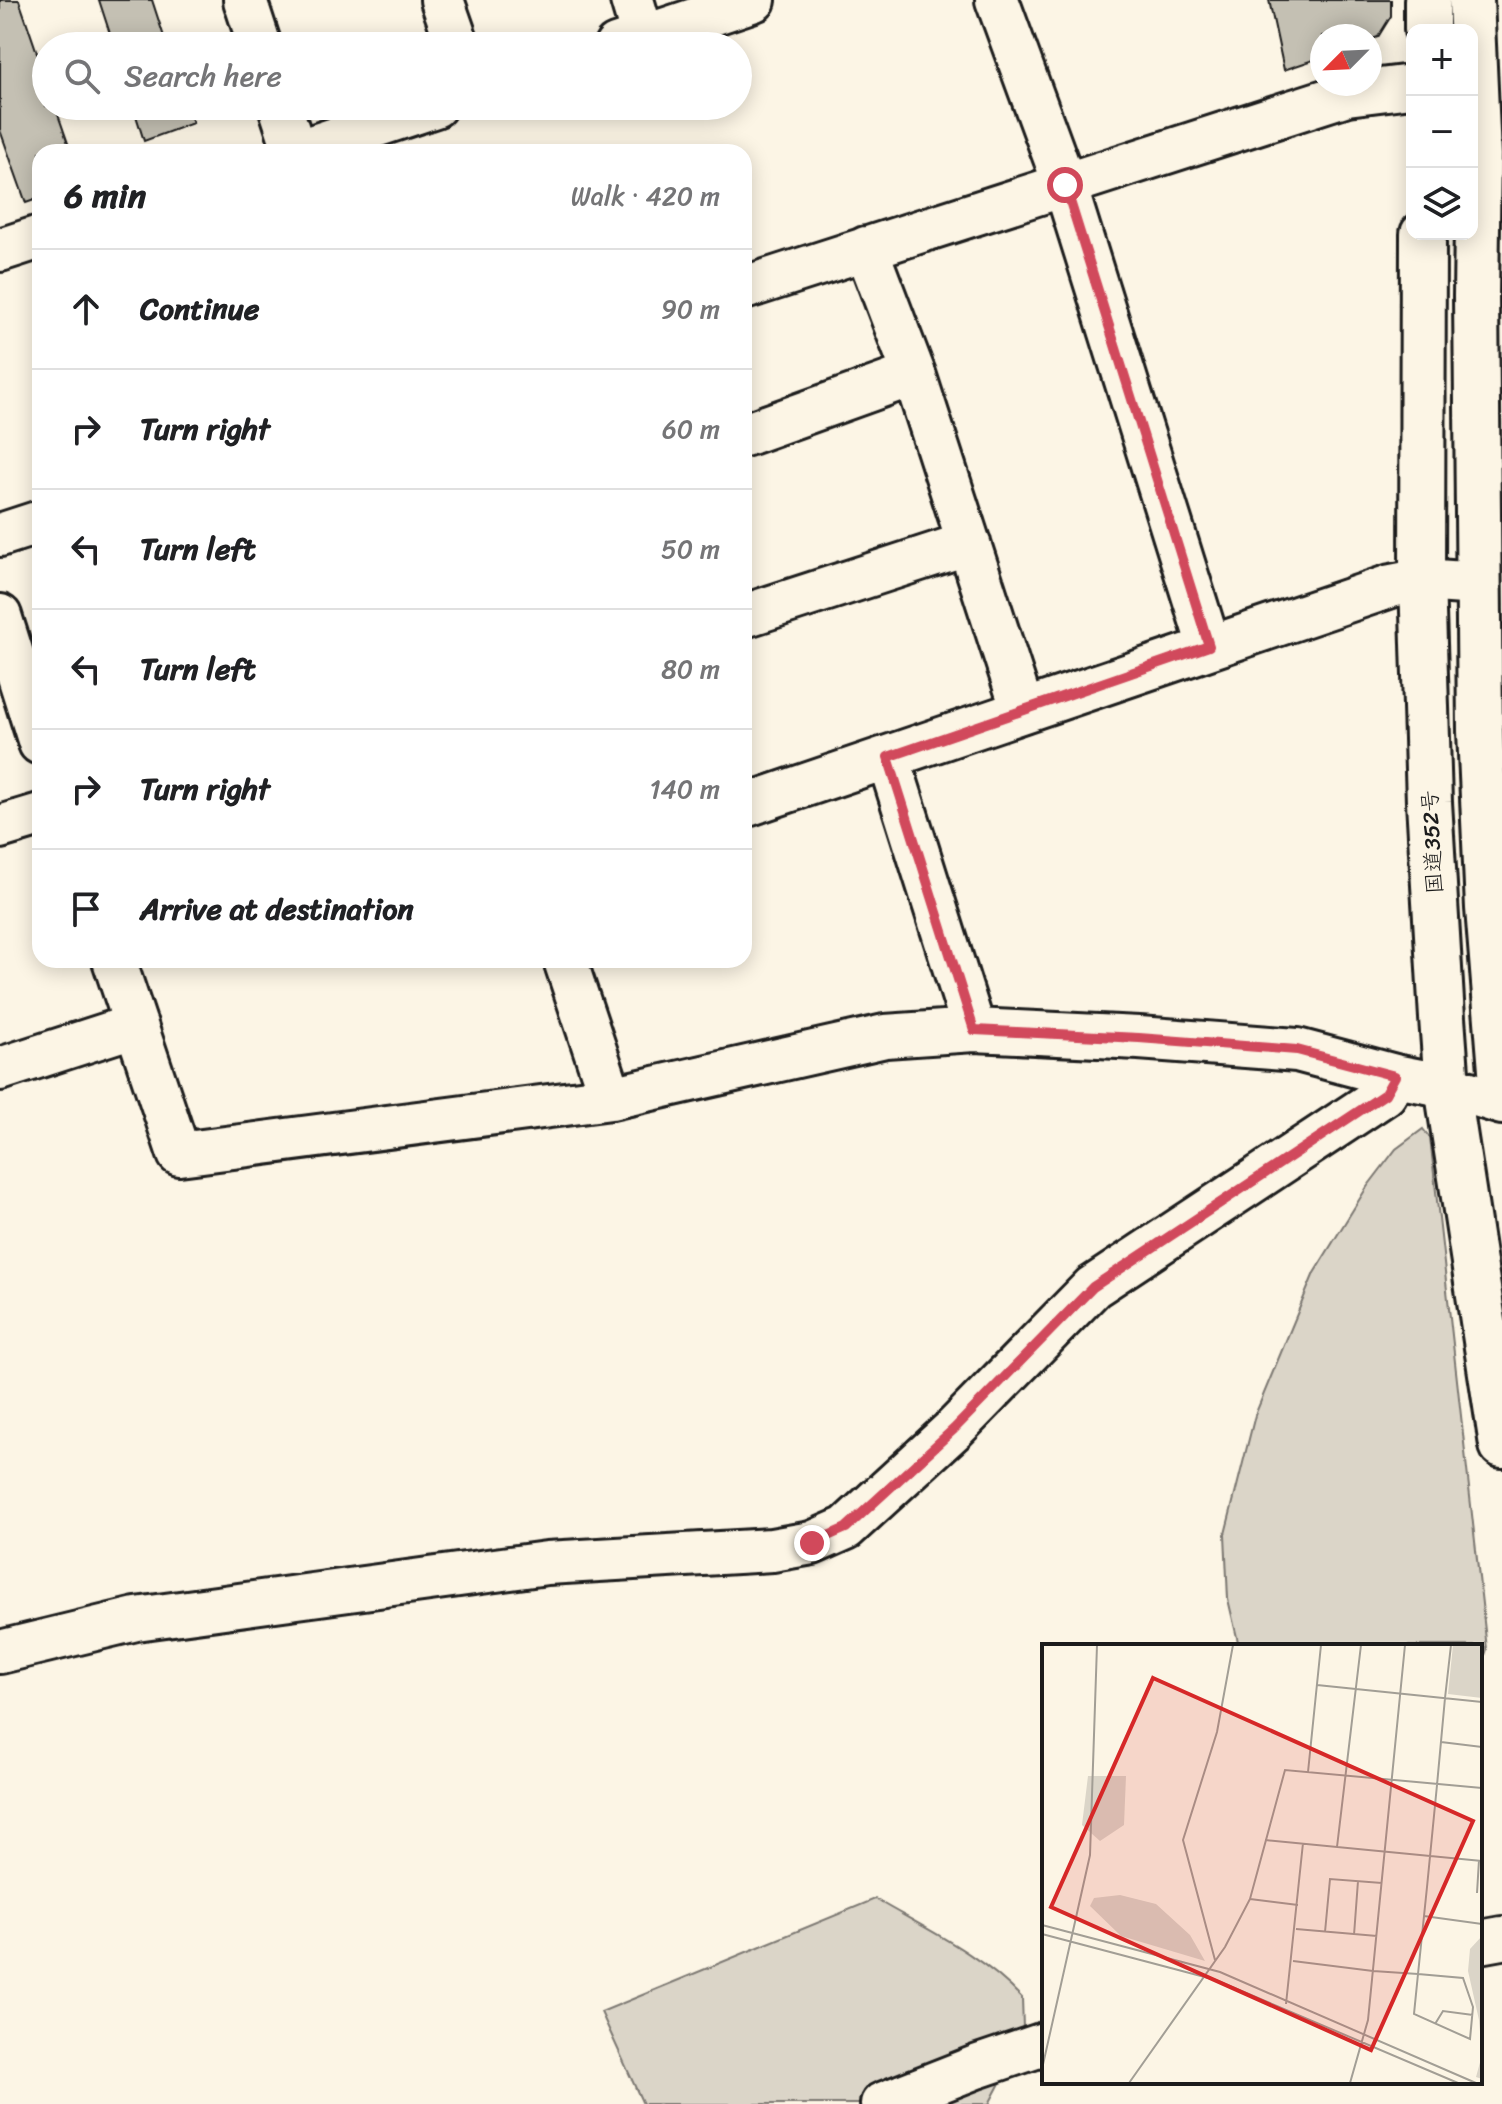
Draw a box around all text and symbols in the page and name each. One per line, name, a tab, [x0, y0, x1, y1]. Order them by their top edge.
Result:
north arrow	[1310, 24, 1382, 96]
map controls	[1406, 24, 1478, 240]
button: +	[1406, 24, 1478, 96]
search box	[32, 32, 752, 120]
text: Search here	[124, 49, 282, 103]
icon: search	[60, 54, 104, 98]
button: −	[1406, 96, 1478, 168]
text: 6 min	[64, 166, 146, 226]
route start	[1047, 167, 1083, 203]
button: layers	[1406, 168, 1478, 240]
text: Walk · 420 m	[571, 173, 720, 219]
text: Continue	[140, 282, 259, 336]
text: 90 m	[661, 286, 720, 332]
icon: ahead	[64, 287, 108, 331]
text: Turn right	[140, 402, 270, 456]
text: 60 m	[662, 406, 720, 452]
icon: right	[64, 407, 108, 451]
text: Turn left	[140, 522, 256, 576]
text: 50 m	[661, 526, 720, 572]
icon: left	[64, 527, 108, 571]
text: Turn left	[140, 642, 256, 696]
text: 80 m	[661, 646, 720, 692]
icon: left	[64, 647, 108, 691]
text: Turn right	[140, 762, 270, 816]
text: 140 m	[649, 766, 720, 812]
icon: right	[64, 767, 108, 811]
street label: 国道352号	[1410, 789, 1454, 895]
text: Arrive at destination	[140, 882, 414, 936]
icon: arrive	[64, 887, 108, 931]
route end	[794, 1525, 830, 1561]
inset map	[1042, 1644, 1482, 2084]

